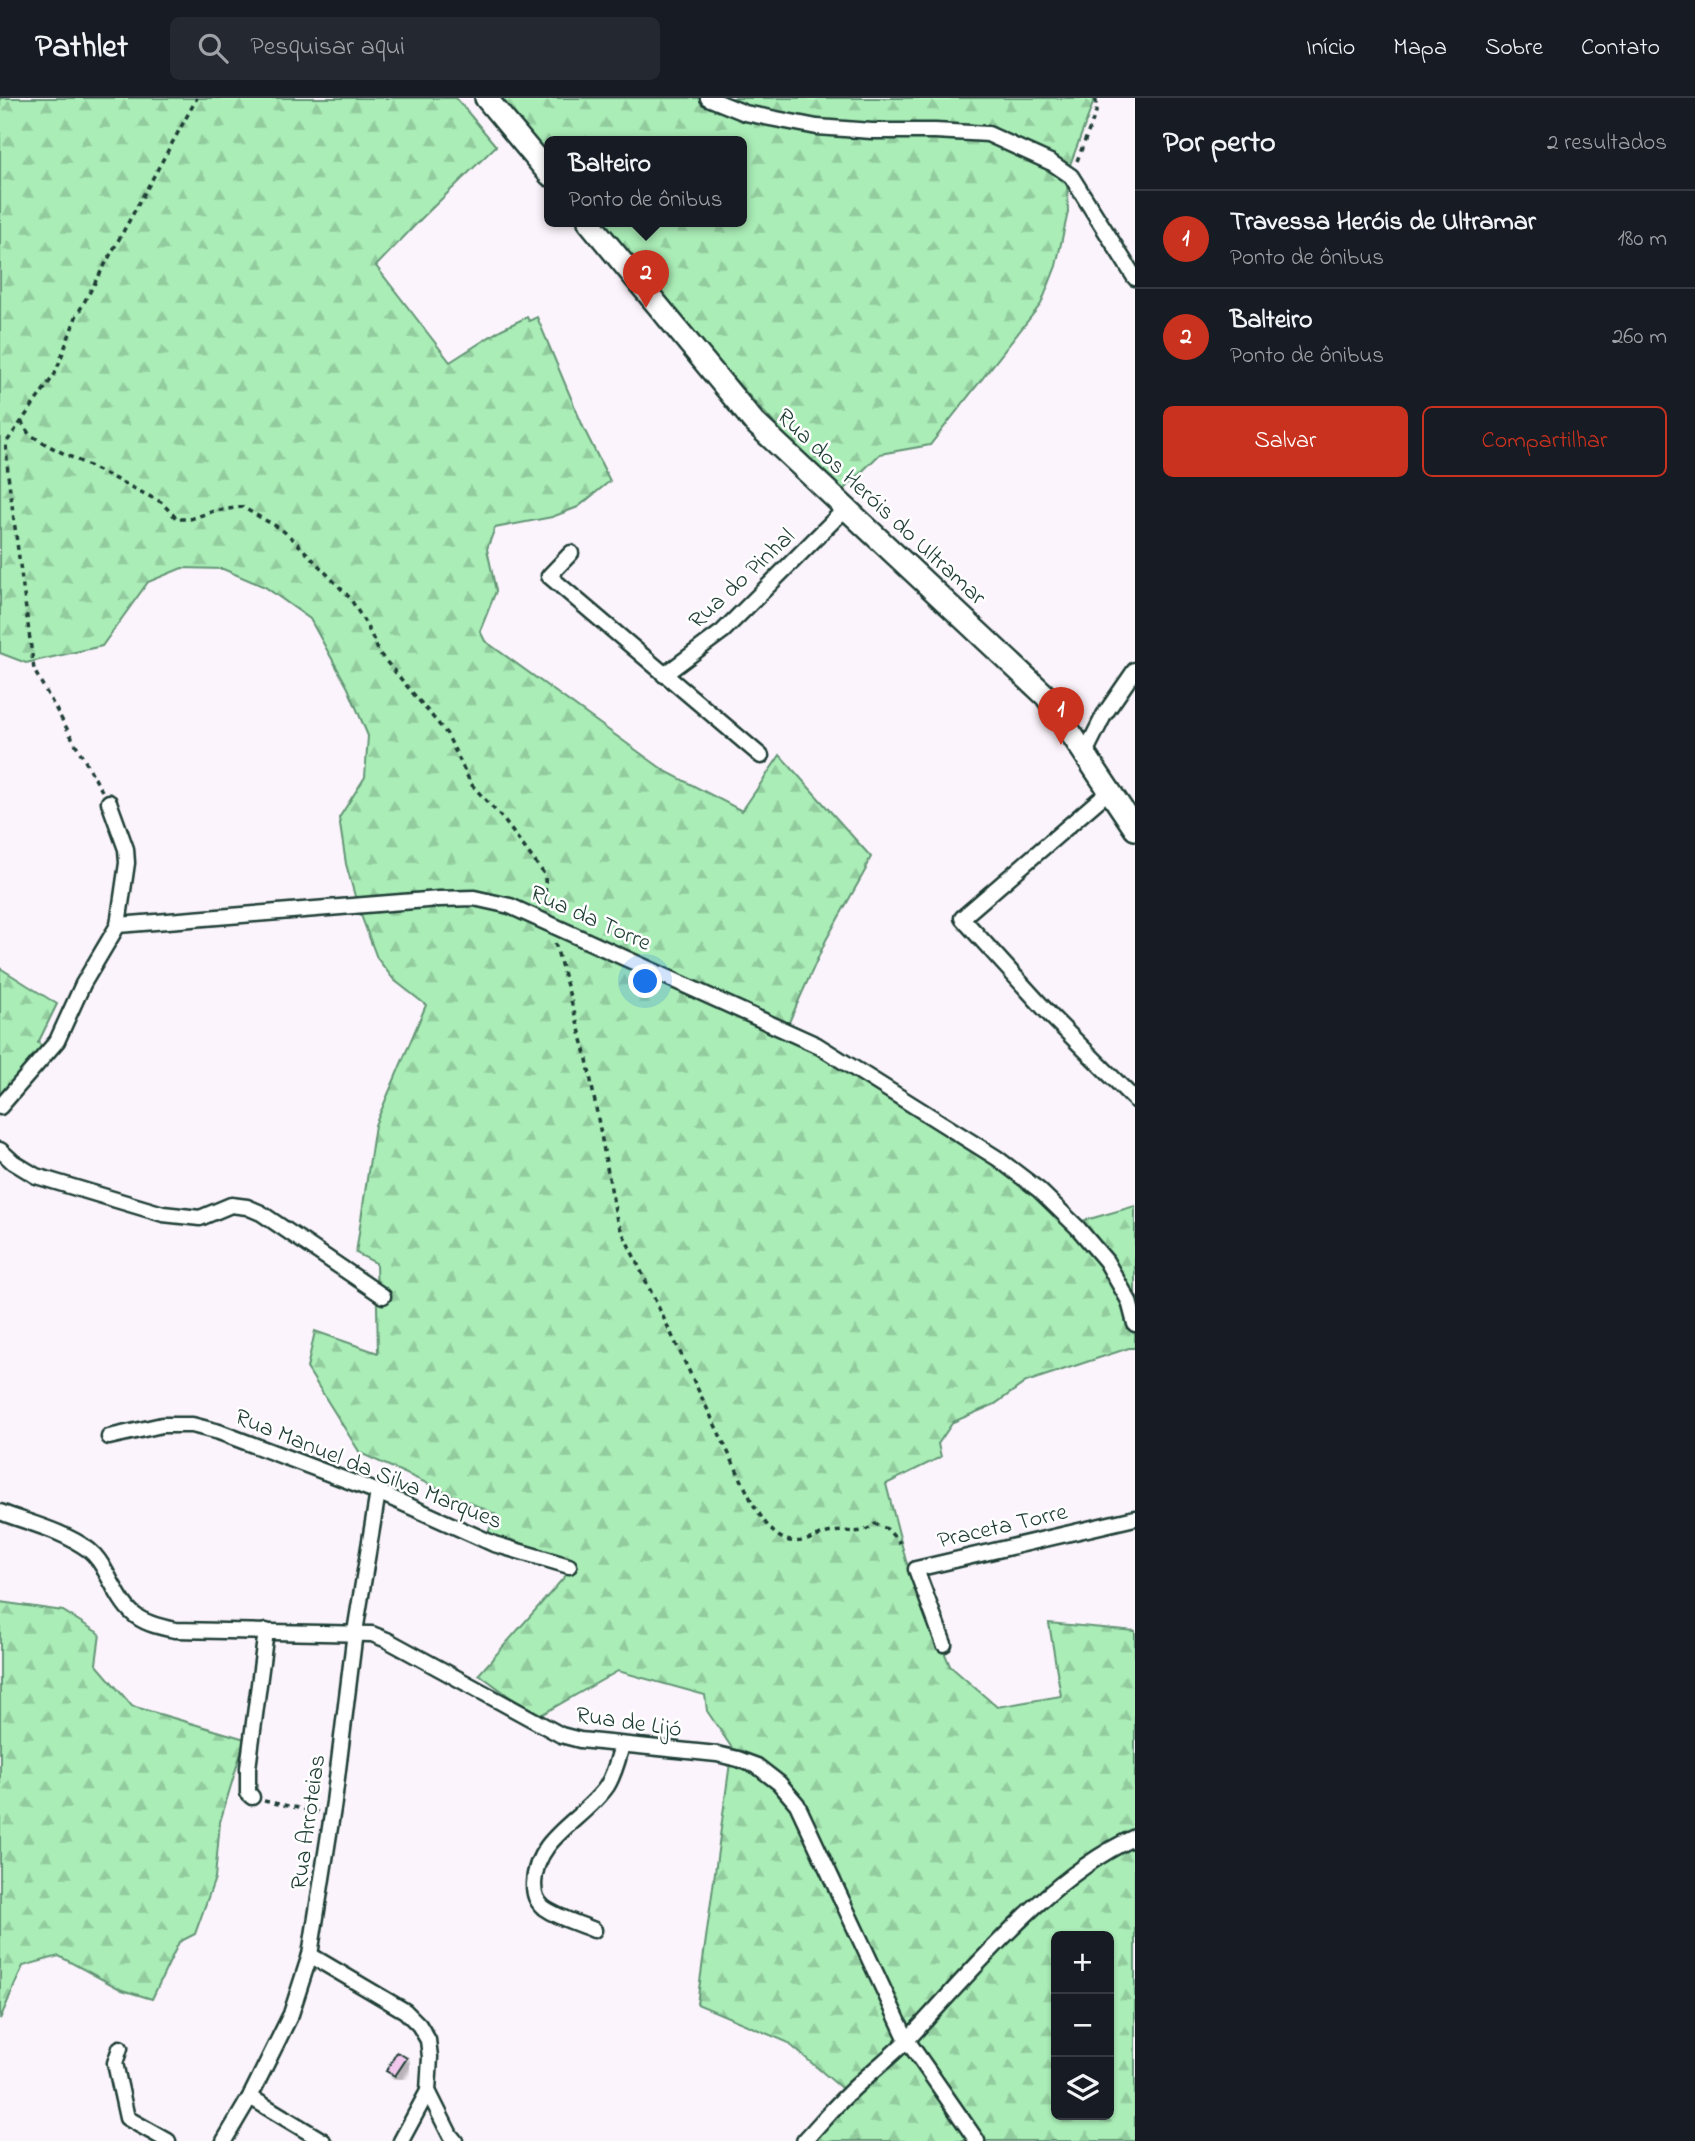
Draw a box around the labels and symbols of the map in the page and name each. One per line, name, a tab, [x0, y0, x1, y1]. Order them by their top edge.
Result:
pin: 2	[623, 250, 669, 308]
street label: Rua dos Heróis do Ultramar	[767, 401, 994, 615]
street label: Rua do Pinhal	[681, 521, 804, 639]
pin: 1	[1038, 687, 1084, 745]
street label: Rua da Torre	[524, 877, 656, 962]
your location	[628, 964, 662, 998]
street label: Rua Manuel da Silva Marques	[229, 1401, 507, 1540]
street label: Praceta Torre	[934, 1495, 1071, 1559]
street label: Rua de Lijó	[573, 1699, 684, 1748]
street label: Rua Arroteias	[283, 1752, 336, 1892]

